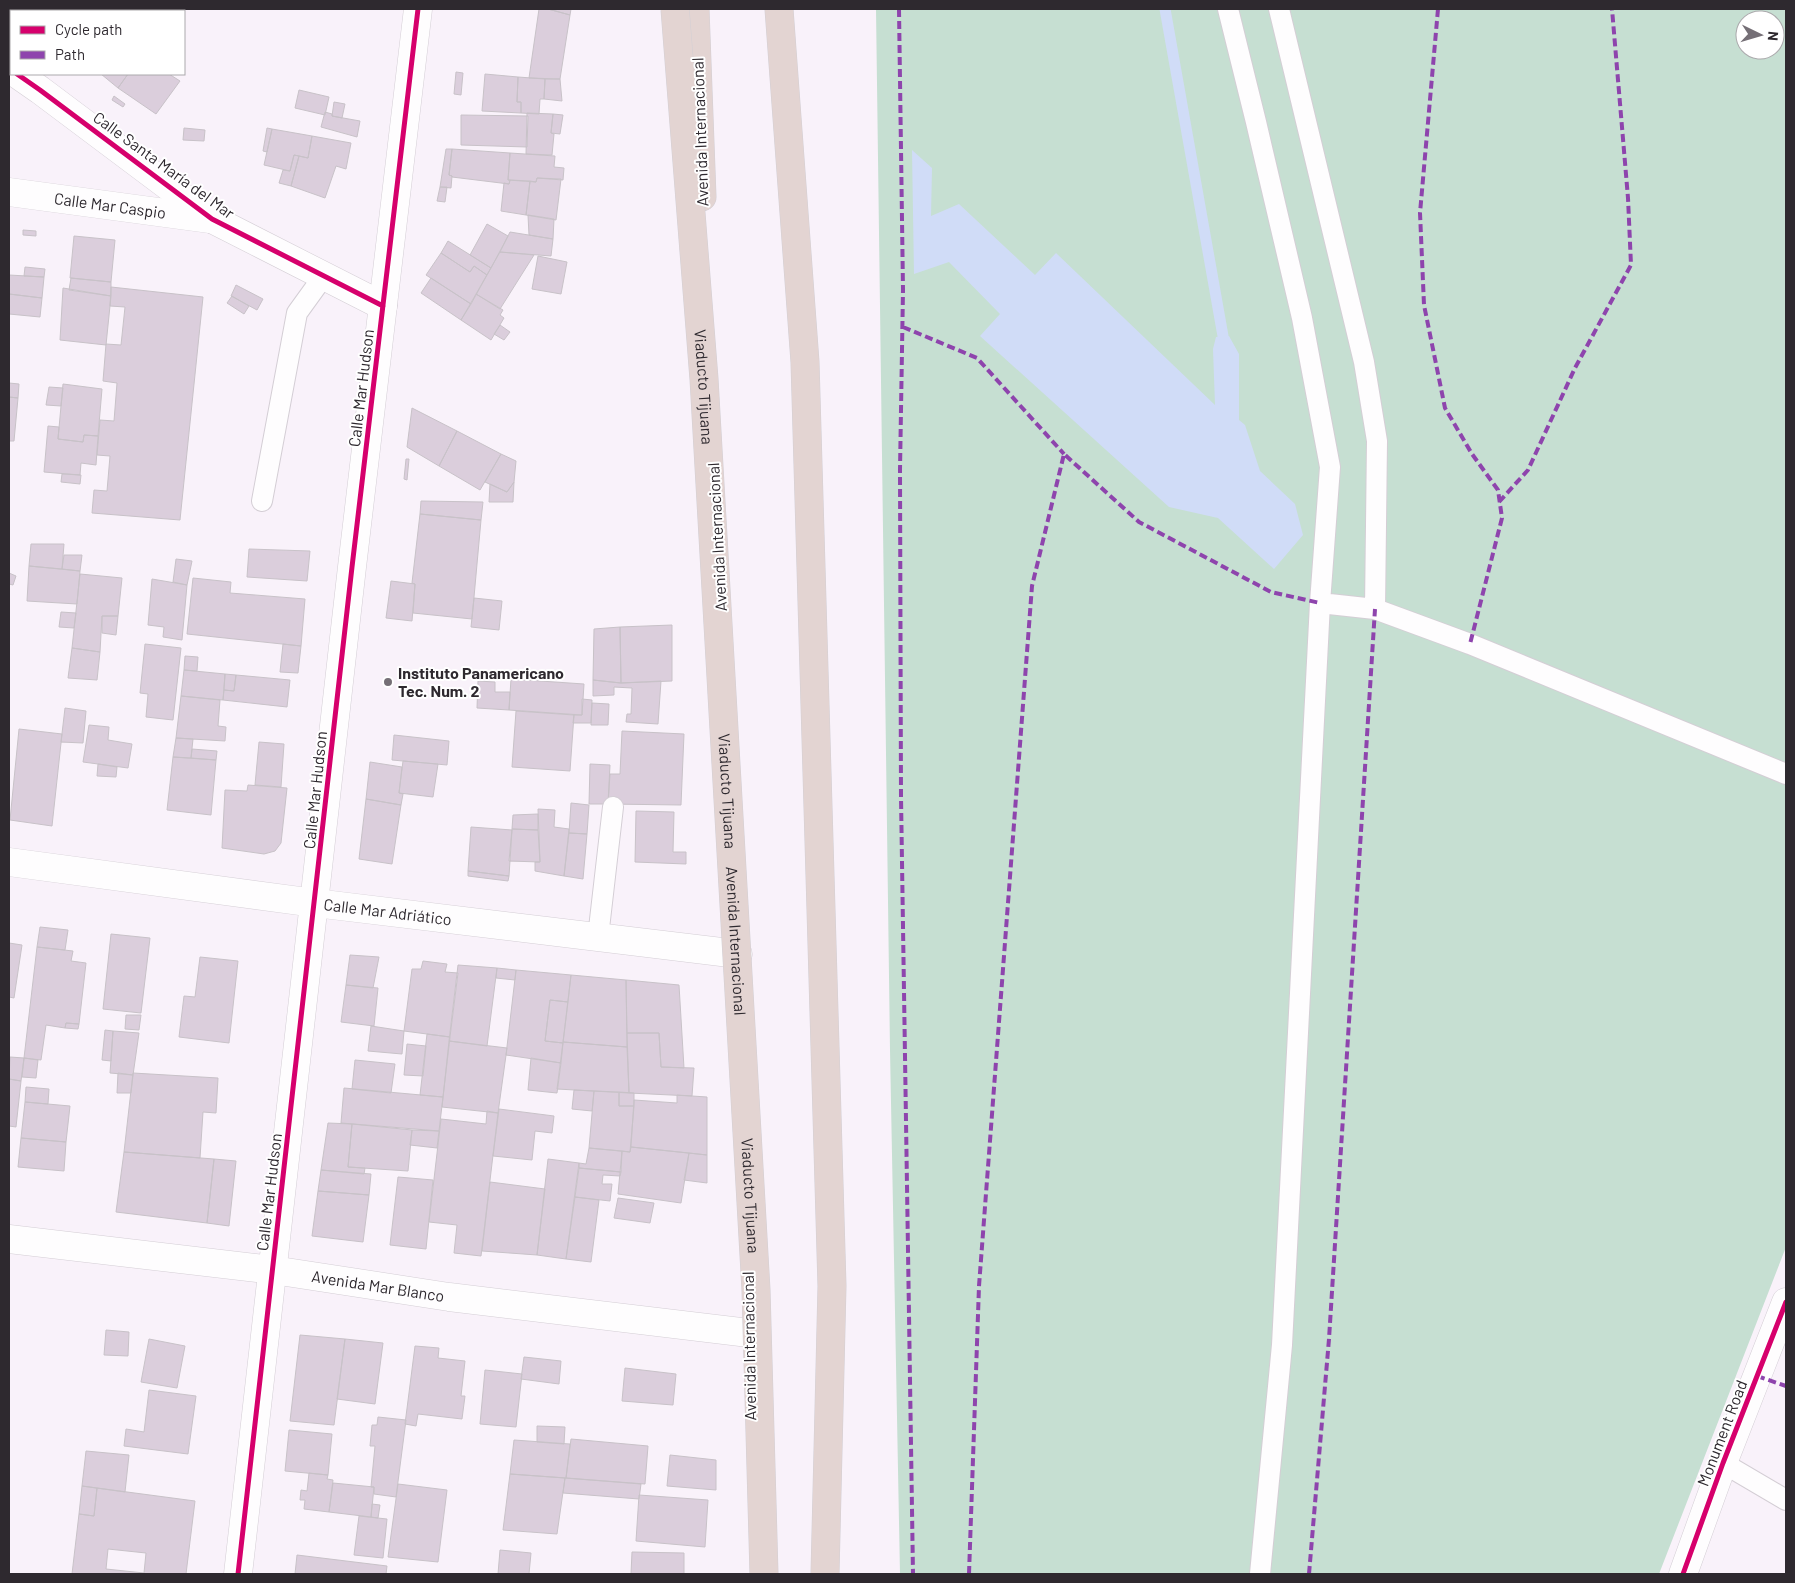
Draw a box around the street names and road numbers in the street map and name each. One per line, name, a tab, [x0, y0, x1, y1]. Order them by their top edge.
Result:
street label: Avenida Internacional	[687, 57, 712, 207]
street label: Calle Santa María del Mar	[90, 107, 239, 222]
street label: Calle Mar Caspio	[53, 188, 167, 222]
street label: Calle Mar Hudson	[344, 328, 377, 448]
street label: Viaducto Tijuana	[691, 328, 718, 445]
street label: Avenida Internacional	[703, 462, 730, 612]
street label: Calle Mar Hudson	[299, 730, 330, 850]
street label: Viaducto Tijuana	[715, 733, 741, 849]
street label: Avenida Internacional	[723, 866, 750, 1016]
street label: Calle Mar Adriático	[323, 894, 453, 928]
street label: Calle Mar Hudson	[252, 1132, 285, 1252]
street label: Viaducto Tijuana	[738, 1137, 764, 1254]
street label: Avenida Mar Blanco	[310, 1266, 446, 1305]
street label: Avenida Internacional	[738, 1271, 759, 1421]
street label: Monument Road	[1693, 1377, 1750, 1489]

